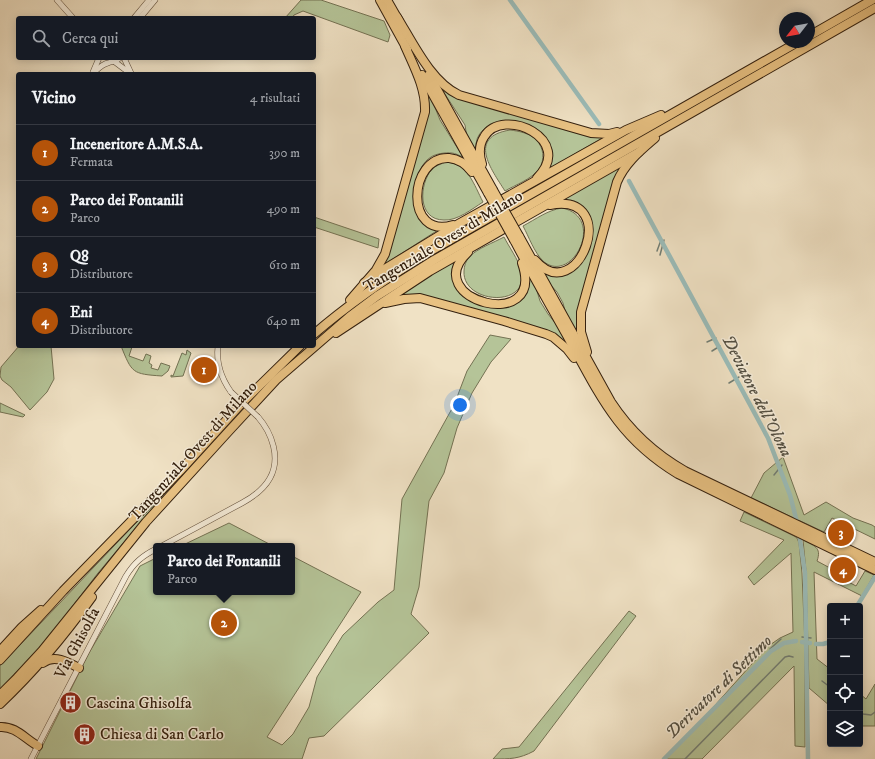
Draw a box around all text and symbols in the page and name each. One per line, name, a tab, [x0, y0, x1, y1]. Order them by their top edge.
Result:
north arrow	[779, 12, 815, 48]
search box	[16, 16, 316, 60]
icon: search	[30, 27, 52, 49]
text: Cerca qui	[62, 29, 118, 48]
text: Vicino	[32, 87, 76, 109]
text: 4 risultati	[250, 90, 300, 106]
text: Inceneritore A.M.S.A.	[70, 135, 203, 154]
text: 1	[43, 145, 47, 161]
text: 390 m	[269, 145, 300, 161]
text: Fermata	[70, 154, 113, 170]
street label: Tangenziale Ovest di Milano	[360, 185, 526, 296]
text: Parco dei Fontanili	[70, 191, 183, 210]
text: 2	[42, 201, 48, 217]
text: 490 m	[266, 201, 300, 217]
text: Parco	[70, 210, 100, 226]
text: Q8	[70, 247, 89, 266]
text: 3	[43, 257, 47, 273]
text: 610 m	[269, 257, 300, 273]
text: Distributore	[70, 266, 133, 282]
text: Eni	[70, 303, 92, 322]
text: 4	[41, 313, 49, 329]
text: 640 m	[266, 313, 300, 329]
text: Distributore	[70, 322, 133, 338]
water label: Deviatore dell'Olona	[717, 331, 797, 461]
pin: 1	[191, 355, 217, 385]
street label: Tangenziale Ovest di Milano	[125, 376, 262, 525]
your location	[450, 395, 470, 415]
pin: 3	[828, 518, 854, 548]
popup	[153, 543, 295, 595]
text: Parco dei Fontanili	[167, 552, 281, 571]
pin: 4	[830, 555, 856, 585]
text: Parco	[167, 571, 197, 587]
map controls	[827, 603, 863, 747]
button: +	[827, 603, 863, 639]
street label: Via Ghisolfa	[49, 604, 104, 683]
pin: 2	[211, 608, 237, 638]
water label: Derivatore di Settimo	[661, 630, 777, 744]
button: −	[827, 639, 863, 675]
button: locate	[827, 675, 863, 711]
building icon: Cascina Ghisolfa	[57, 690, 83, 716]
place label: Cascina Ghisolfa	[86, 693, 192, 713]
button: layers	[827, 711, 863, 747]
building icon: Chiesa di San Carlo	[72, 721, 98, 747]
place label: Chiesa di San Carlo	[100, 724, 224, 744]

